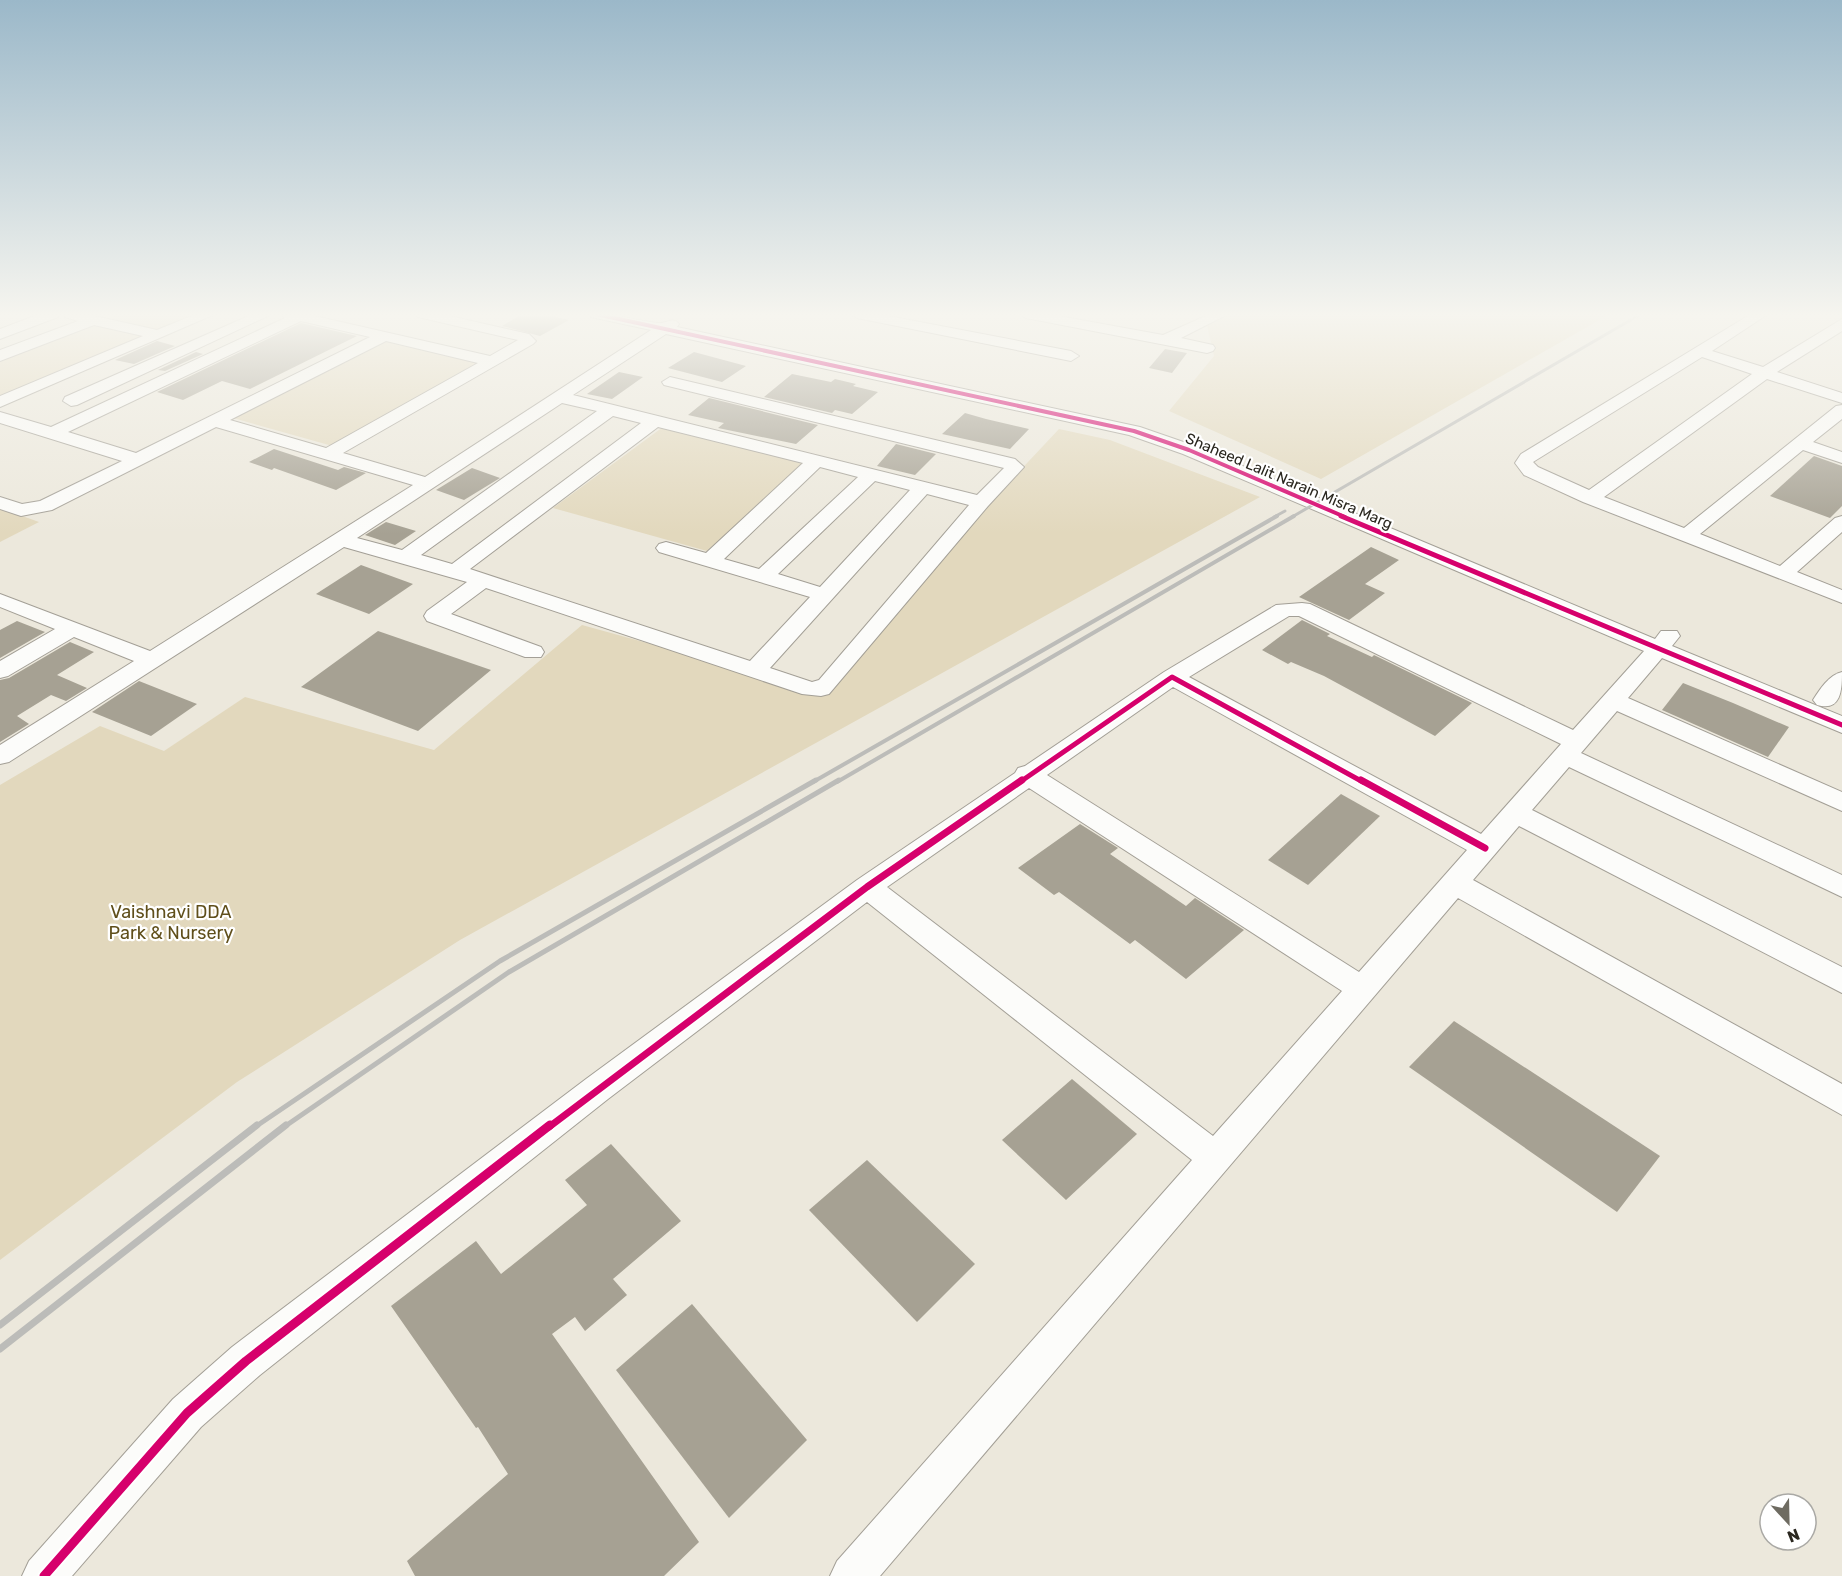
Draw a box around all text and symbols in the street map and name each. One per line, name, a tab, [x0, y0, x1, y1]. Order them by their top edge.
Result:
street label: Shaheed Lalit Narain Misra Marg	[1183, 429, 1395, 533]
park label: Vaishnavi DDA Park & Nursery	[109, 901, 233, 944]
north arrow	[1758, 1492, 1818, 1552]
text: N	[1785, 1524, 1802, 1546]

